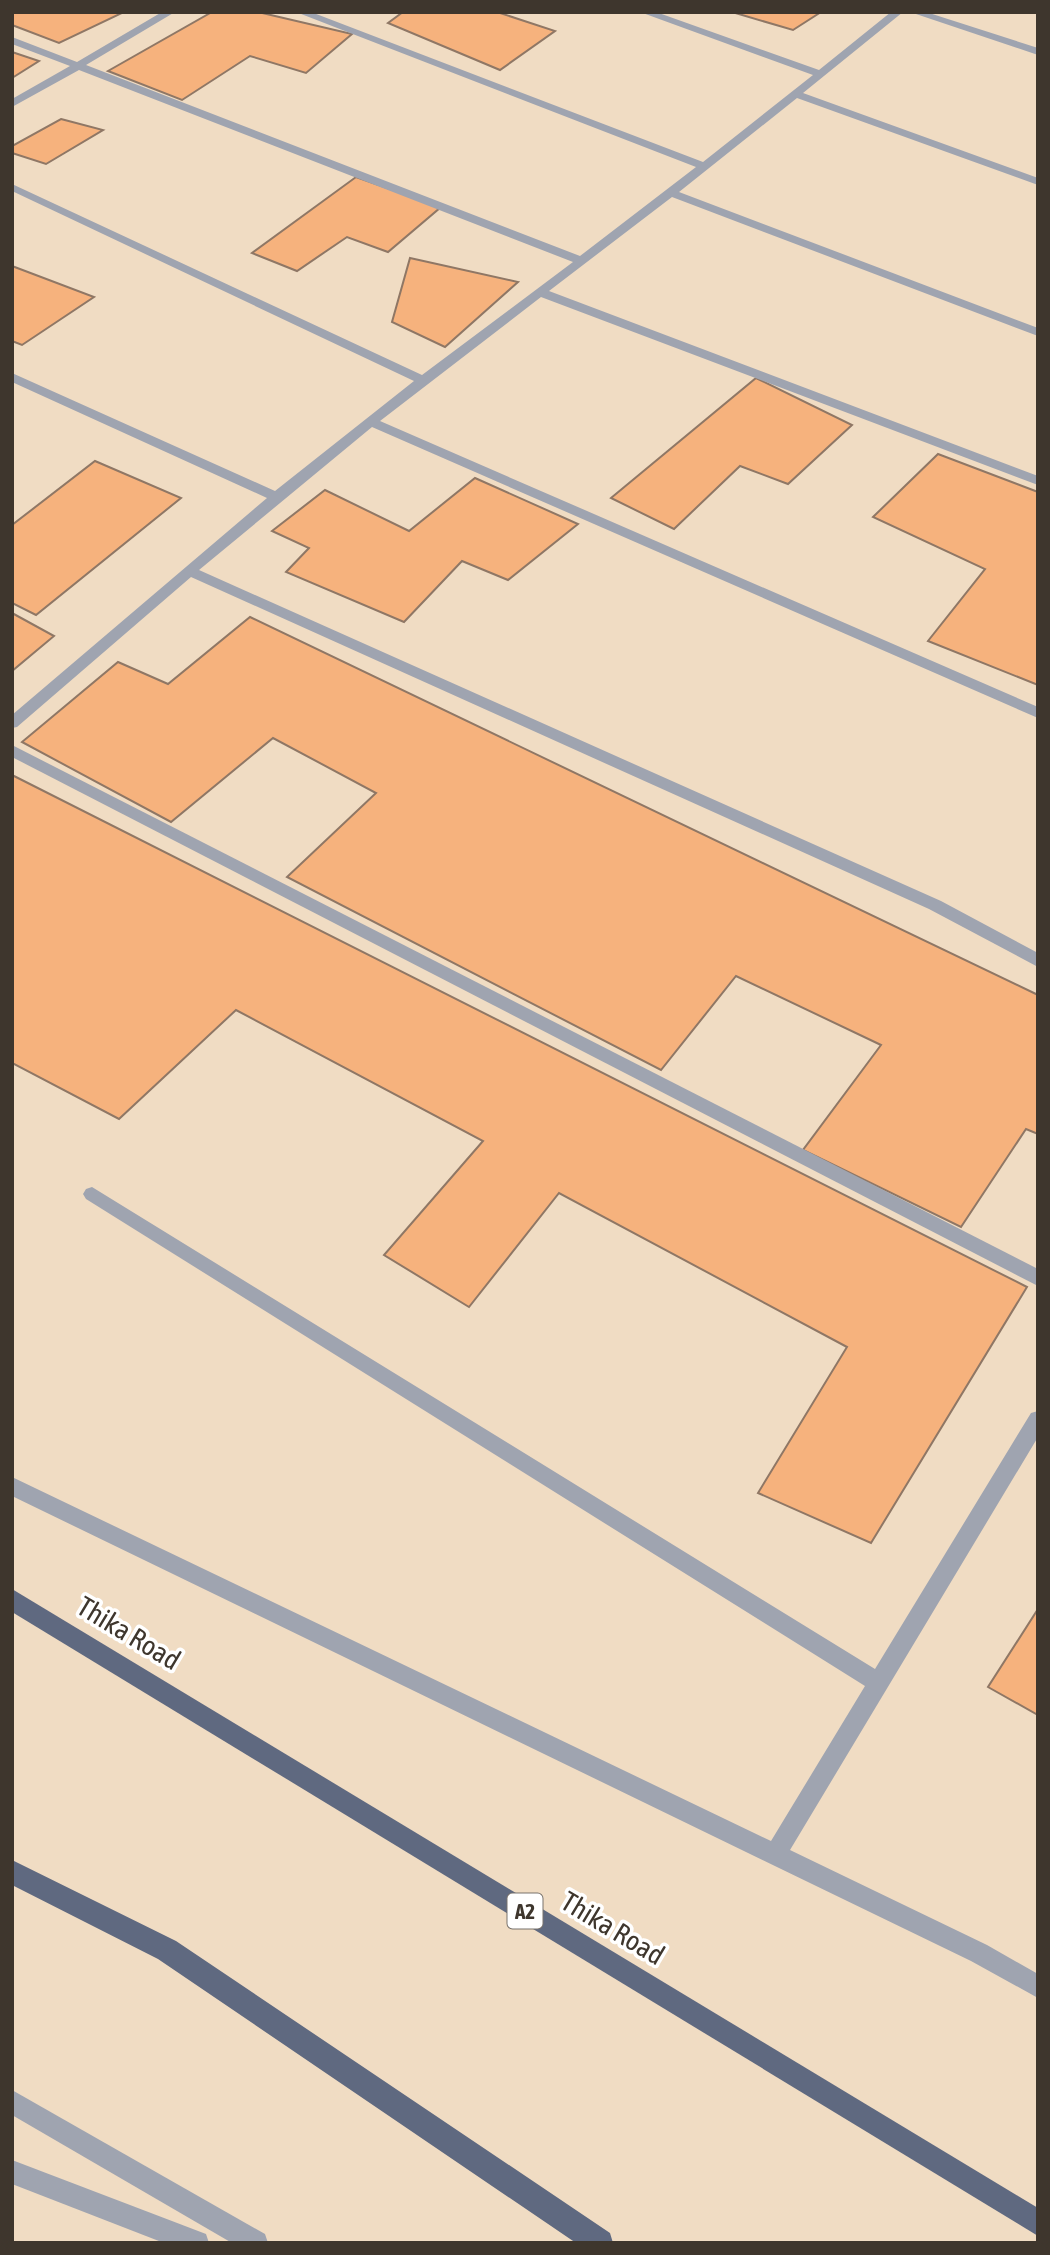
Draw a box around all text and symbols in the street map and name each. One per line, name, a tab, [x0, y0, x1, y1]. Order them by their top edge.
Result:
street label: Thika Road	[72, 1590, 186, 1676]
street label: Thika Road	[556, 1885, 670, 1971]
road number: A2	[508, 1894, 542, 1928]

